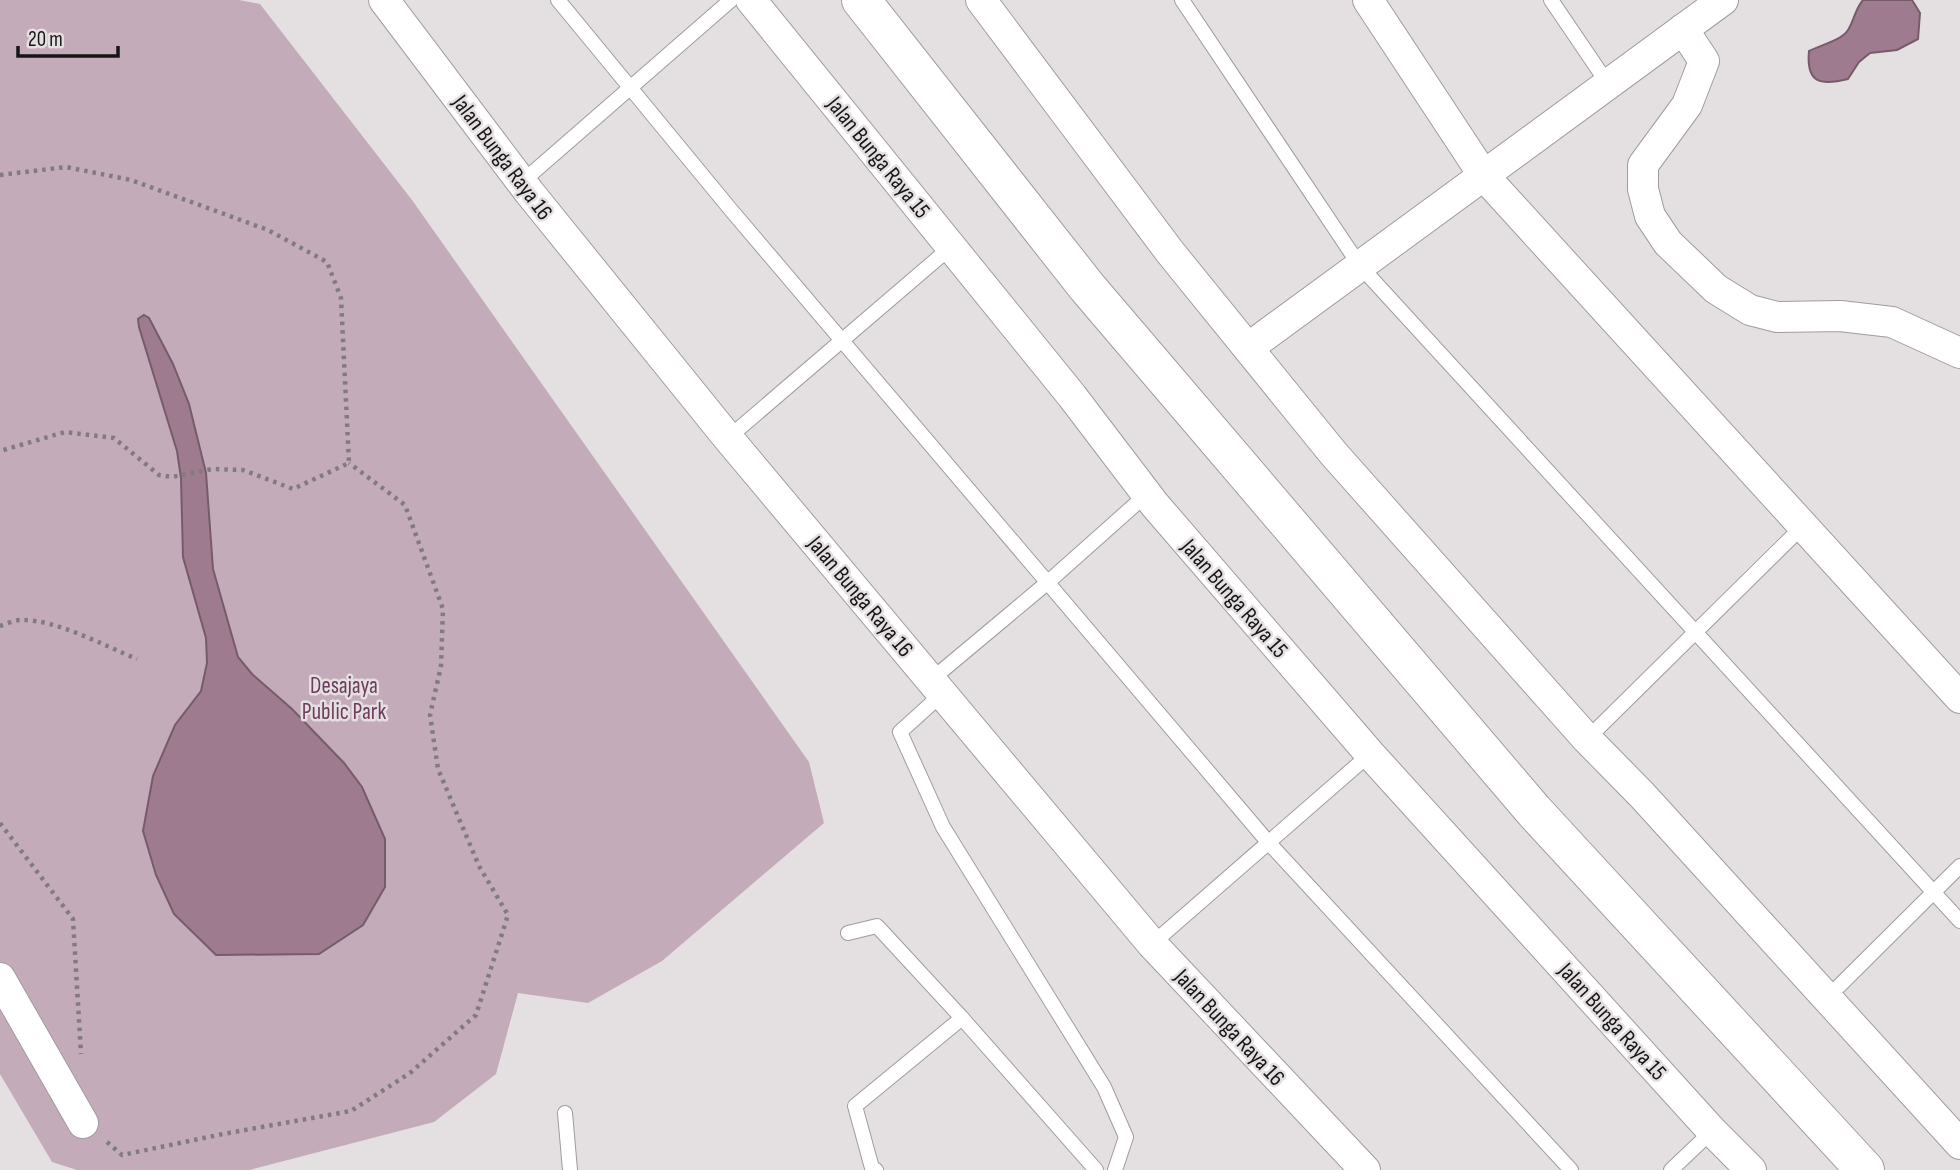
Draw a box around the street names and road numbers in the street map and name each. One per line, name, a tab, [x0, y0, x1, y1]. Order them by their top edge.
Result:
street label: Jalan Bunga Raya 16	[445, 89, 558, 226]
street label: Jalan Bunga Raya 15	[820, 90, 936, 224]
street label: Jalan Bunga Raya 16	[801, 530, 919, 663]
street label: Jalan Bunga Raya 15	[1174, 533, 1294, 664]
street label: Jalan Bunga Raya 15	[1551, 956, 1672, 1086]
street label: Jalan Bunga Raya 16	[1167, 963, 1290, 1092]

